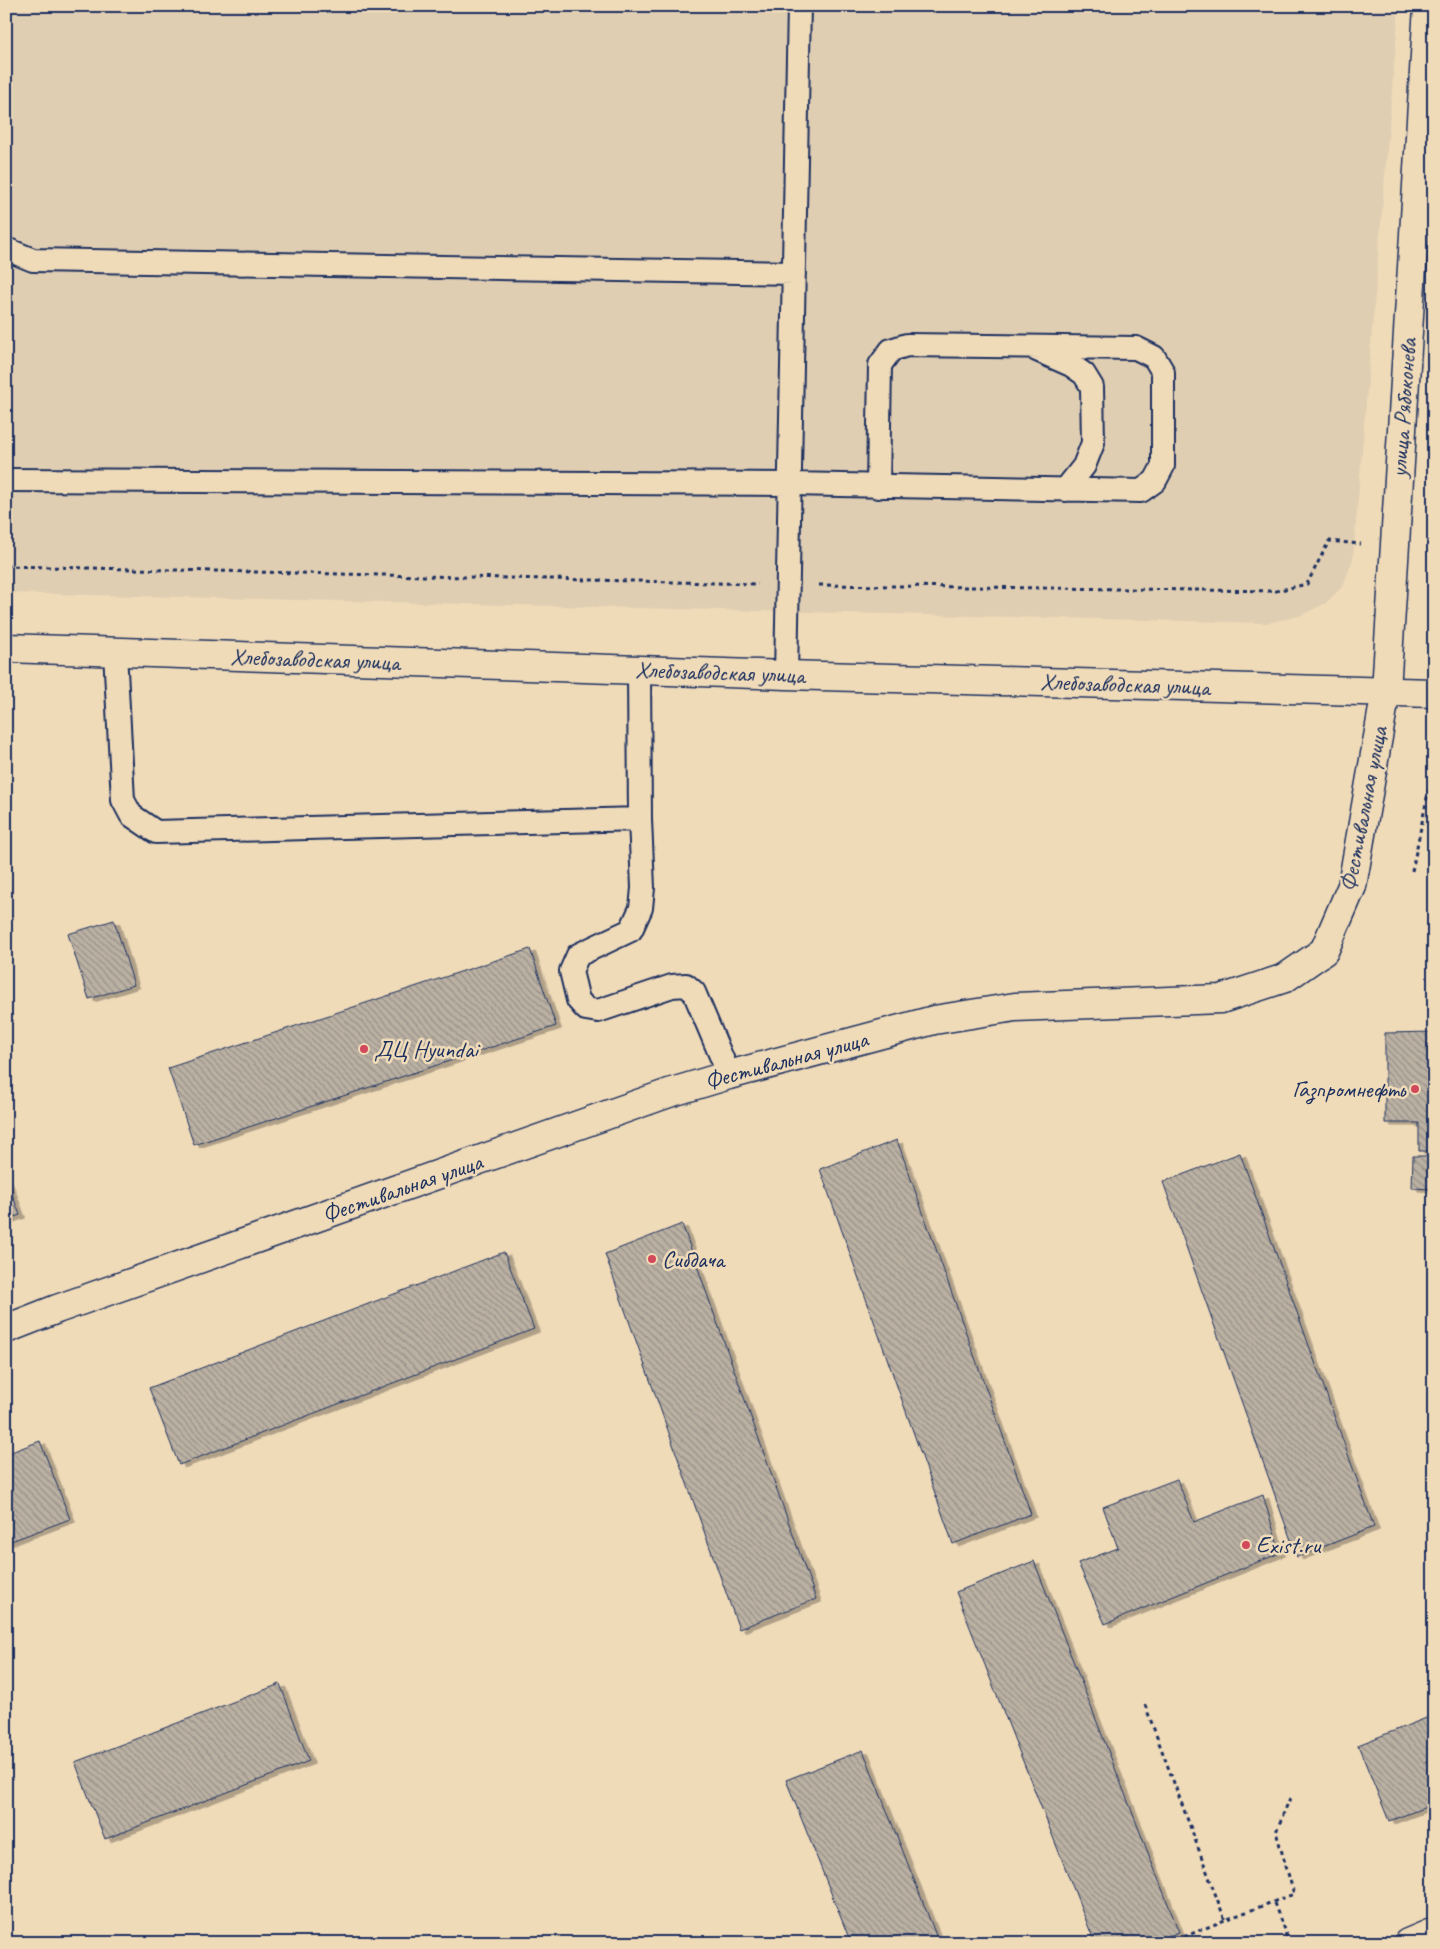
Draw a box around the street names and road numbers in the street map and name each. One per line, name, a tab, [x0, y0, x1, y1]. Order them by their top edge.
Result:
street label: улица Рябоконева	[1383, 336, 1423, 480]
street label: Хлебозаводская улица	[230, 641, 402, 677]
street label: Хлебозаводская улица	[635, 654, 807, 690]
street label: Хлебозаводская улица	[1040, 666, 1212, 702]
street label: Фестивальная улица	[1332, 723, 1394, 894]
street label: Фестивальная улица	[701, 1023, 872, 1096]
street label: Фестивальная улица	[318, 1146, 487, 1229]

